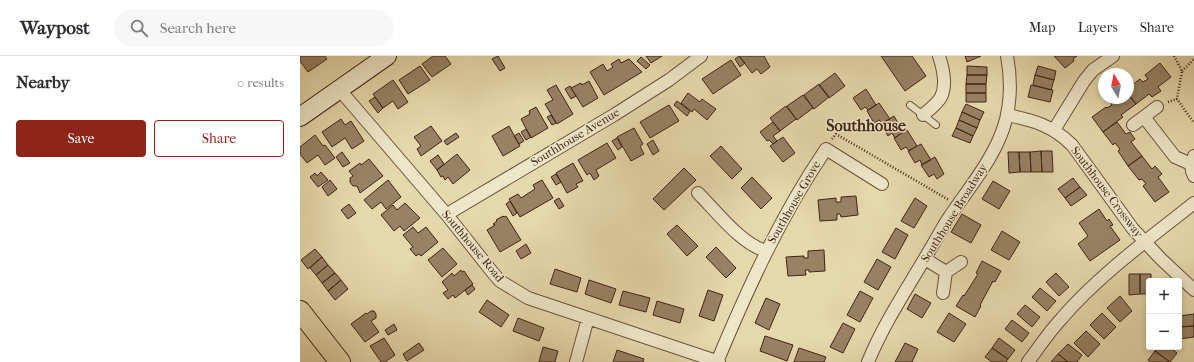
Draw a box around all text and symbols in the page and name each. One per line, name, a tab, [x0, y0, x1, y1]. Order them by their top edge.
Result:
search box	[114, 10, 394, 46]
text: Waypost	[20, 17, 90, 39]
icon: search	[128, 17, 150, 39]
text: Search here	[160, 19, 236, 37]
text: Map	[1029, 19, 1056, 36]
text: Layers	[1078, 19, 1118, 36]
text: Share	[1140, 19, 1174, 36]
north arrow	[1098, 68, 1134, 104]
text: Nearby	[16, 72, 70, 92]
text: 0 results	[237, 75, 284, 90]
street label: Southhouse Avenue	[528, 105, 622, 169]
district label: Southhouse	[826, 116, 906, 135]
button: Save	[16, 120, 146, 157]
button: Share	[154, 120, 284, 157]
street label: Southhouse Crossway	[1068, 144, 1146, 241]
street label: Southhouse Grove	[765, 158, 823, 246]
street label: Southhouse Broadway	[918, 161, 990, 265]
street label: Southhouse Road	[439, 207, 507, 285]
map controls	[1146, 278, 1182, 350]
button: +	[1146, 278, 1182, 314]
button: −	[1146, 314, 1182, 350]

